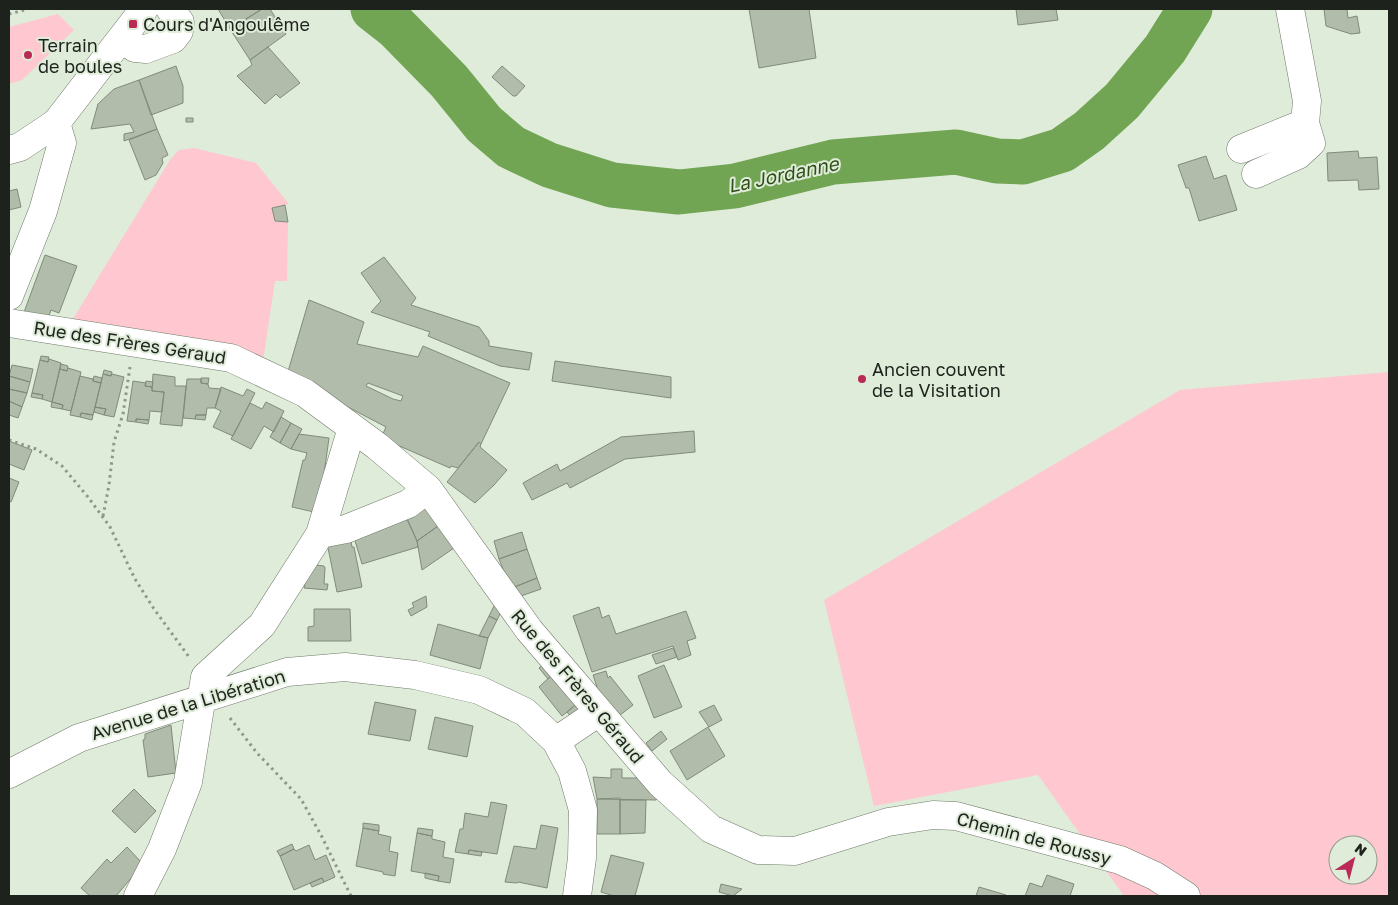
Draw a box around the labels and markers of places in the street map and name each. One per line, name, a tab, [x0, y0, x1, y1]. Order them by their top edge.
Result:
place label: Cours d'Angoulême	[143, 13, 310, 35]
marker: Cours d'Angoulême	[127, 18, 139, 30]
place label: Terrain de boules	[38, 34, 122, 77]
marker: Terrain de boules	[22, 49, 34, 61]
place label: Ancien couvent de la Visitation	[872, 358, 1006, 401]
marker: Ancien couvent de la Visitation	[856, 373, 868, 385]

